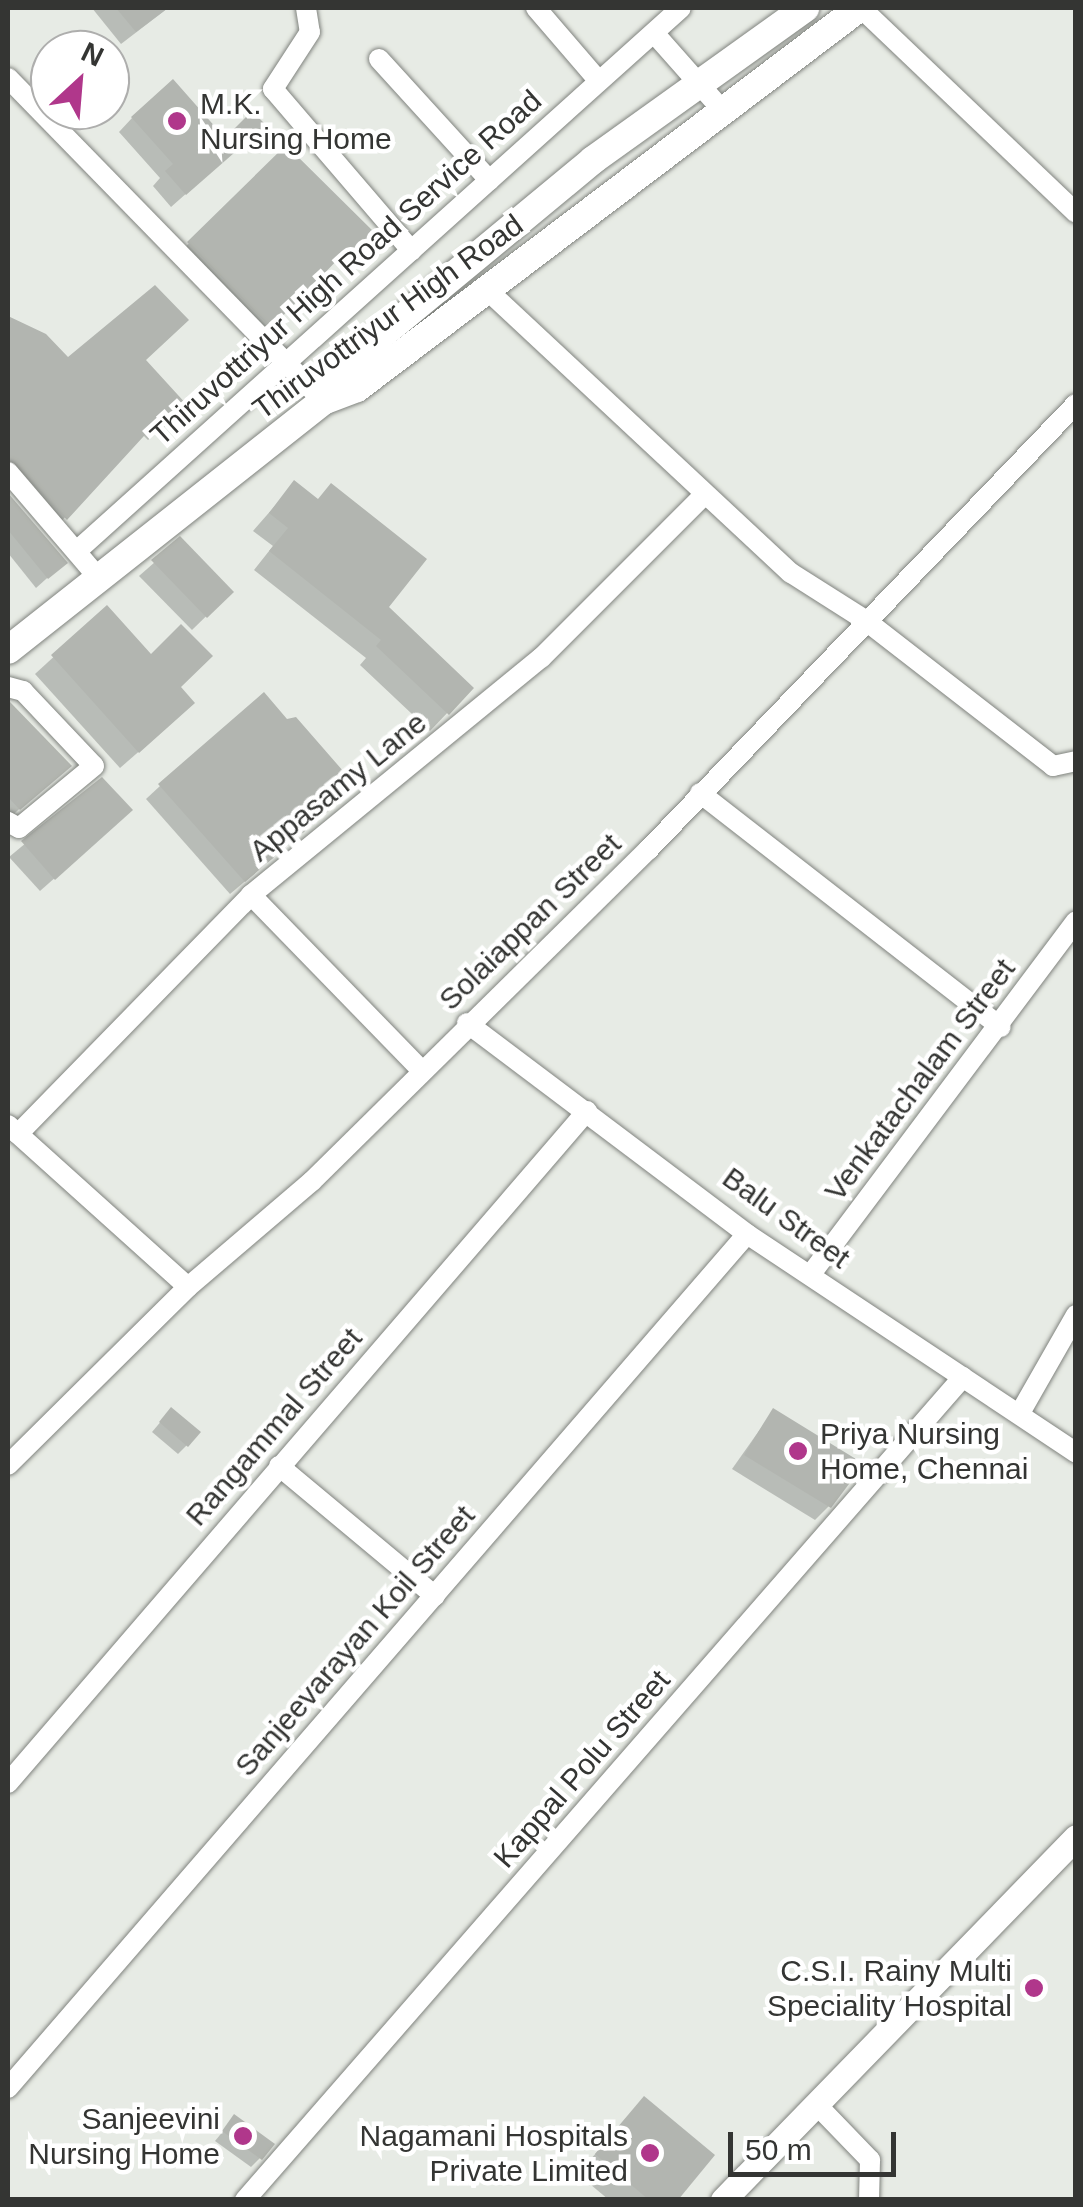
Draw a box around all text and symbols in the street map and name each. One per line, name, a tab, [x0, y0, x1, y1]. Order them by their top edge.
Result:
north arrow	[30, 30, 130, 130]
text: N	[77, 36, 108, 73]
street label: Thiruvottriyur High Road Service Road	[143, 83, 549, 453]
place label: M.K. Nursing Home	[200, 86, 392, 156]
marker: M.K. Nursing Home	[164, 108, 190, 134]
street label: Thiruvottriyur High Road	[246, 207, 530, 427]
street label: Appasamy Lane	[242, 705, 434, 869]
street label: Solaiappan Street	[432, 826, 628, 1018]
street label: Venkatachalam Street	[817, 952, 1023, 1208]
street label: Balu Street	[715, 1160, 857, 1276]
street label: Rangammal Street	[178, 1321, 370, 1533]
place label: Priya Nursing Home, Chennai	[820, 1416, 1028, 1486]
marker: Priya Nursing Home, Chennai	[785, 1438, 811, 1464]
street label: Sanjeevarayan Koil Street	[228, 1498, 482, 1784]
street label: Kappal Polu Street	[486, 1663, 678, 1875]
place label: C.S.I. Rainy Multi Speciality Hospital	[767, 1953, 1012, 2024]
marker: C.S.I. Rainy Multi Speciality Hospital	[1021, 1975, 1047, 2001]
place label: Sanjeevini Nursing Home	[28, 2101, 220, 2172]
scale bar	[733, 2112, 900, 2174]
place label: Nagamani Hospitals Private Limited	[360, 2118, 628, 2188]
marker: Sanjeevini Nursing Home	[230, 2123, 256, 2149]
text: 50 m	[745, 2133, 812, 2166]
marker: Nagamani Hospitals Private Limited	[637, 2140, 663, 2166]

